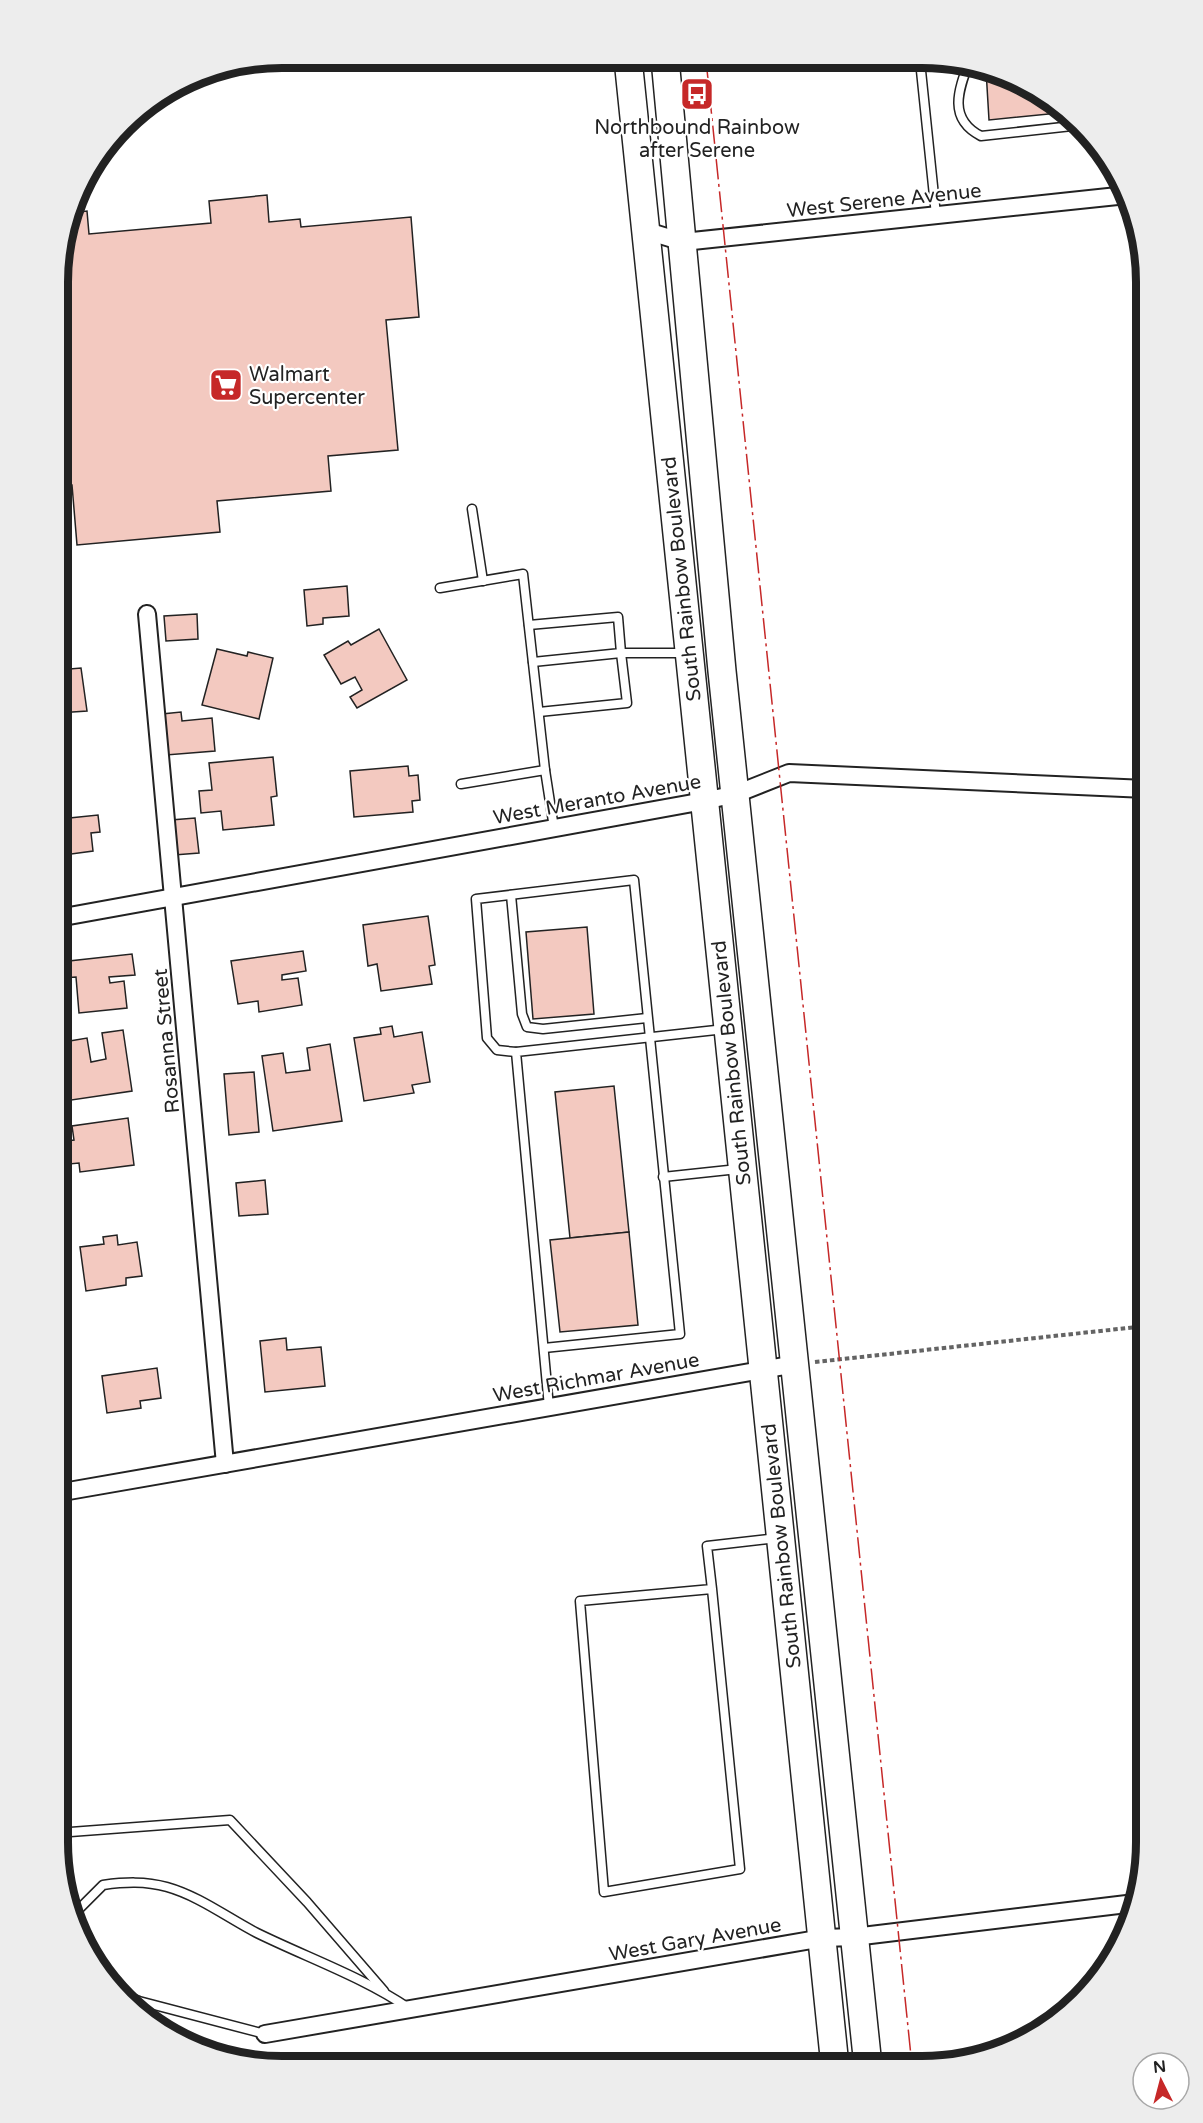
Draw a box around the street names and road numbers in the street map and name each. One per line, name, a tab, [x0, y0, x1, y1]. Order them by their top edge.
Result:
street label: West Serene Avenue	[786, 179, 983, 223]
street label: South Rainbow Boulevard	[657, 455, 707, 702]
street label: West Meranto Avenue	[491, 770, 703, 830]
street label: South Rainbow Boulevard	[707, 939, 757, 1186]
street label: Rosanna Street	[149, 967, 185, 1114]
street label: West Richmar Avenue	[491, 1348, 701, 1408]
street label: South Rainbow Boulevard	[757, 1422, 807, 1669]
street label: West Gary Avenue	[607, 1913, 783, 1967]

